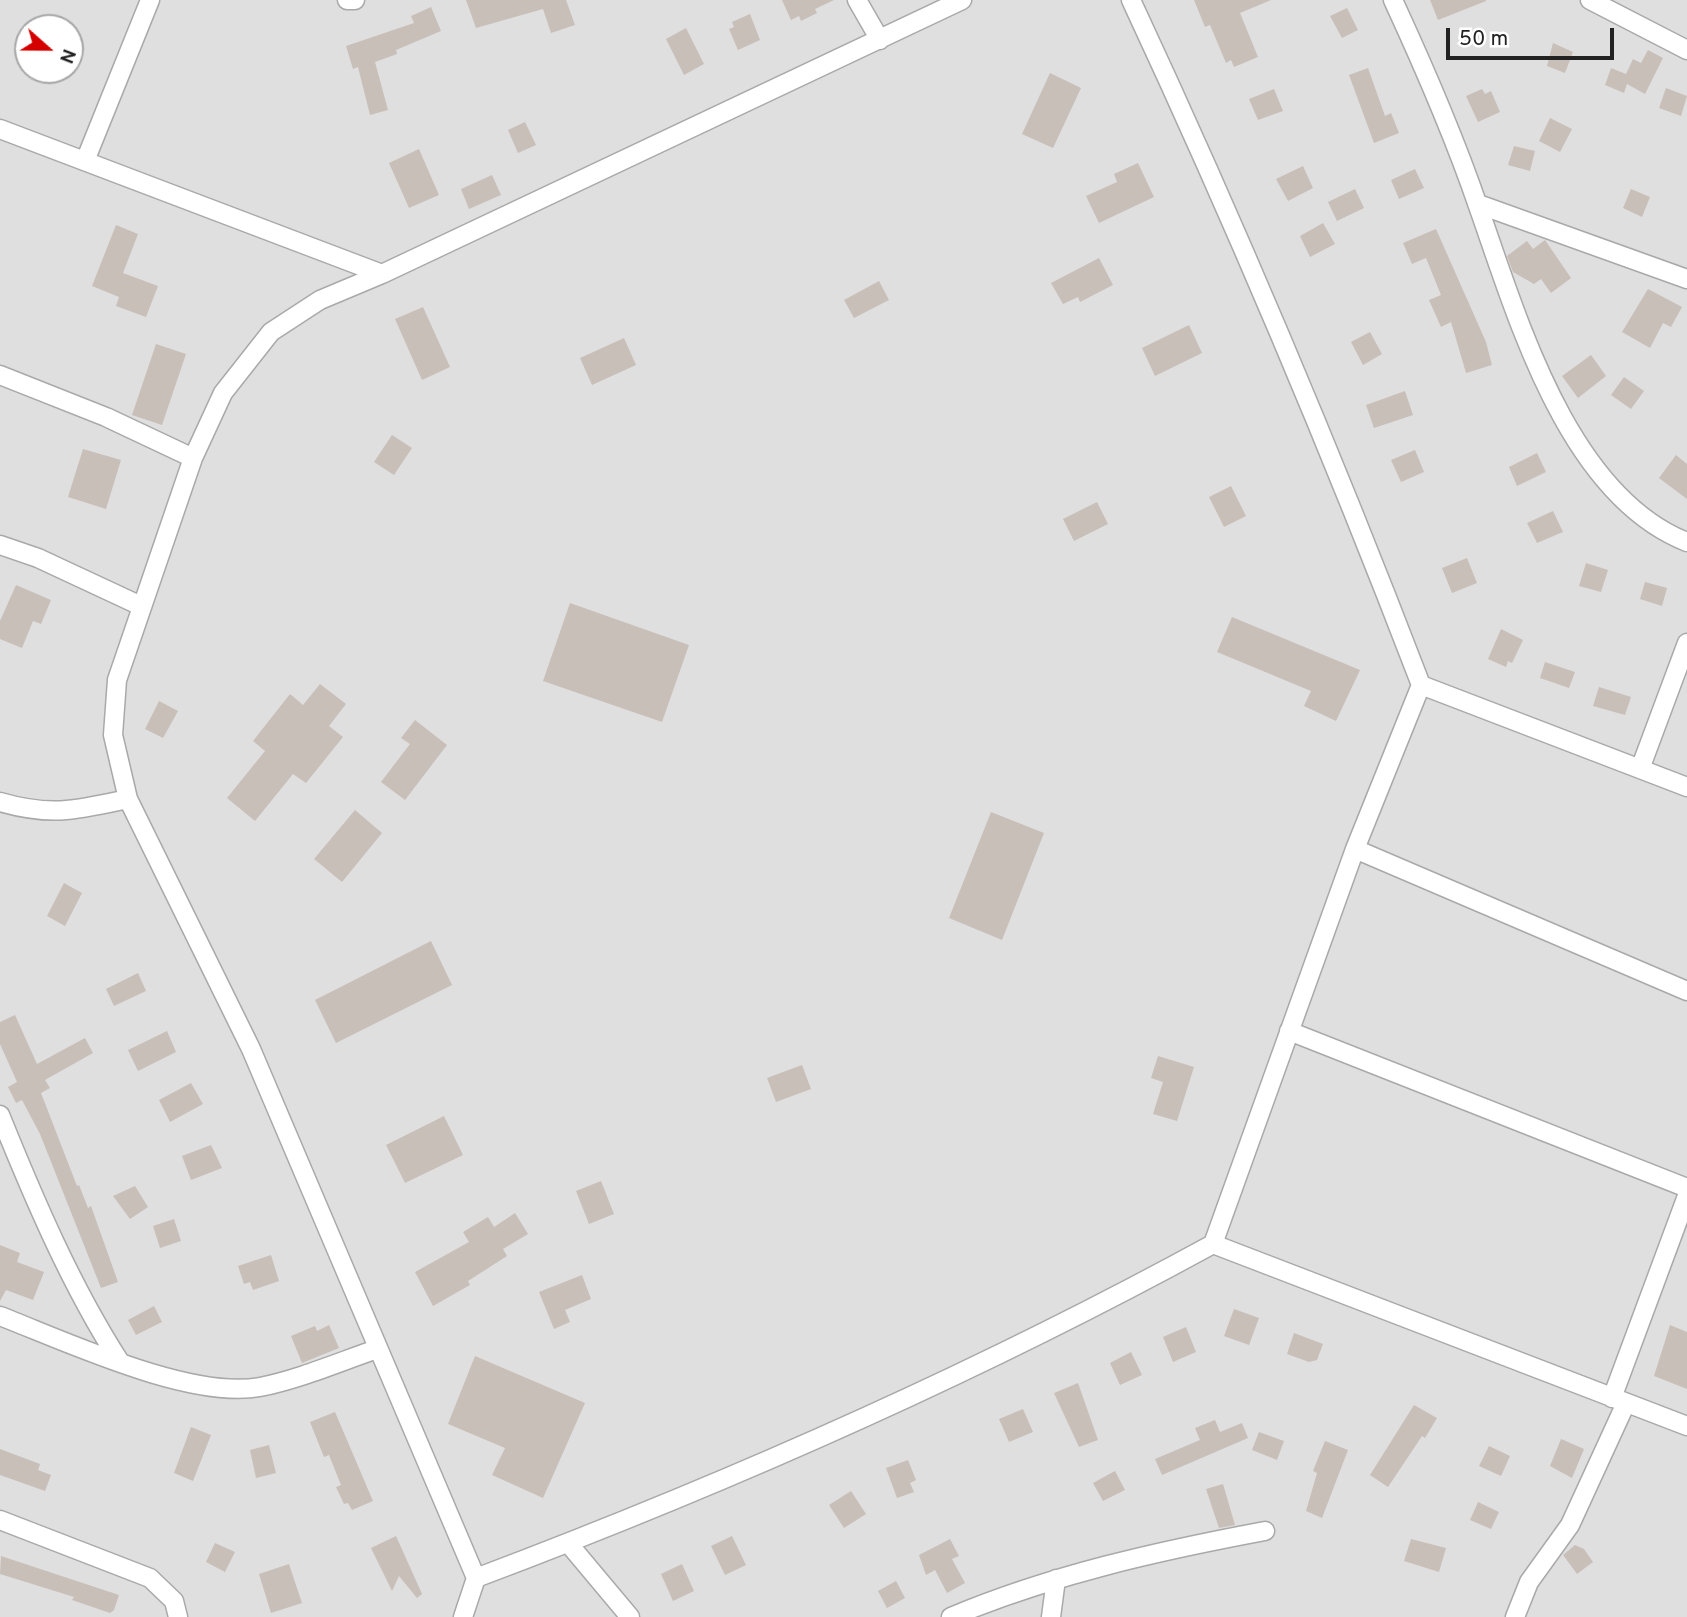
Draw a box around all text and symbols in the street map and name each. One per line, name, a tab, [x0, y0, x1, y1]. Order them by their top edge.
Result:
north arrow	[14, 14, 84, 84]
scale bar	[1449, 14, 1617, 58]
text: 50 m	[1459, 26, 1508, 53]
text: N	[53, 45, 80, 66]

